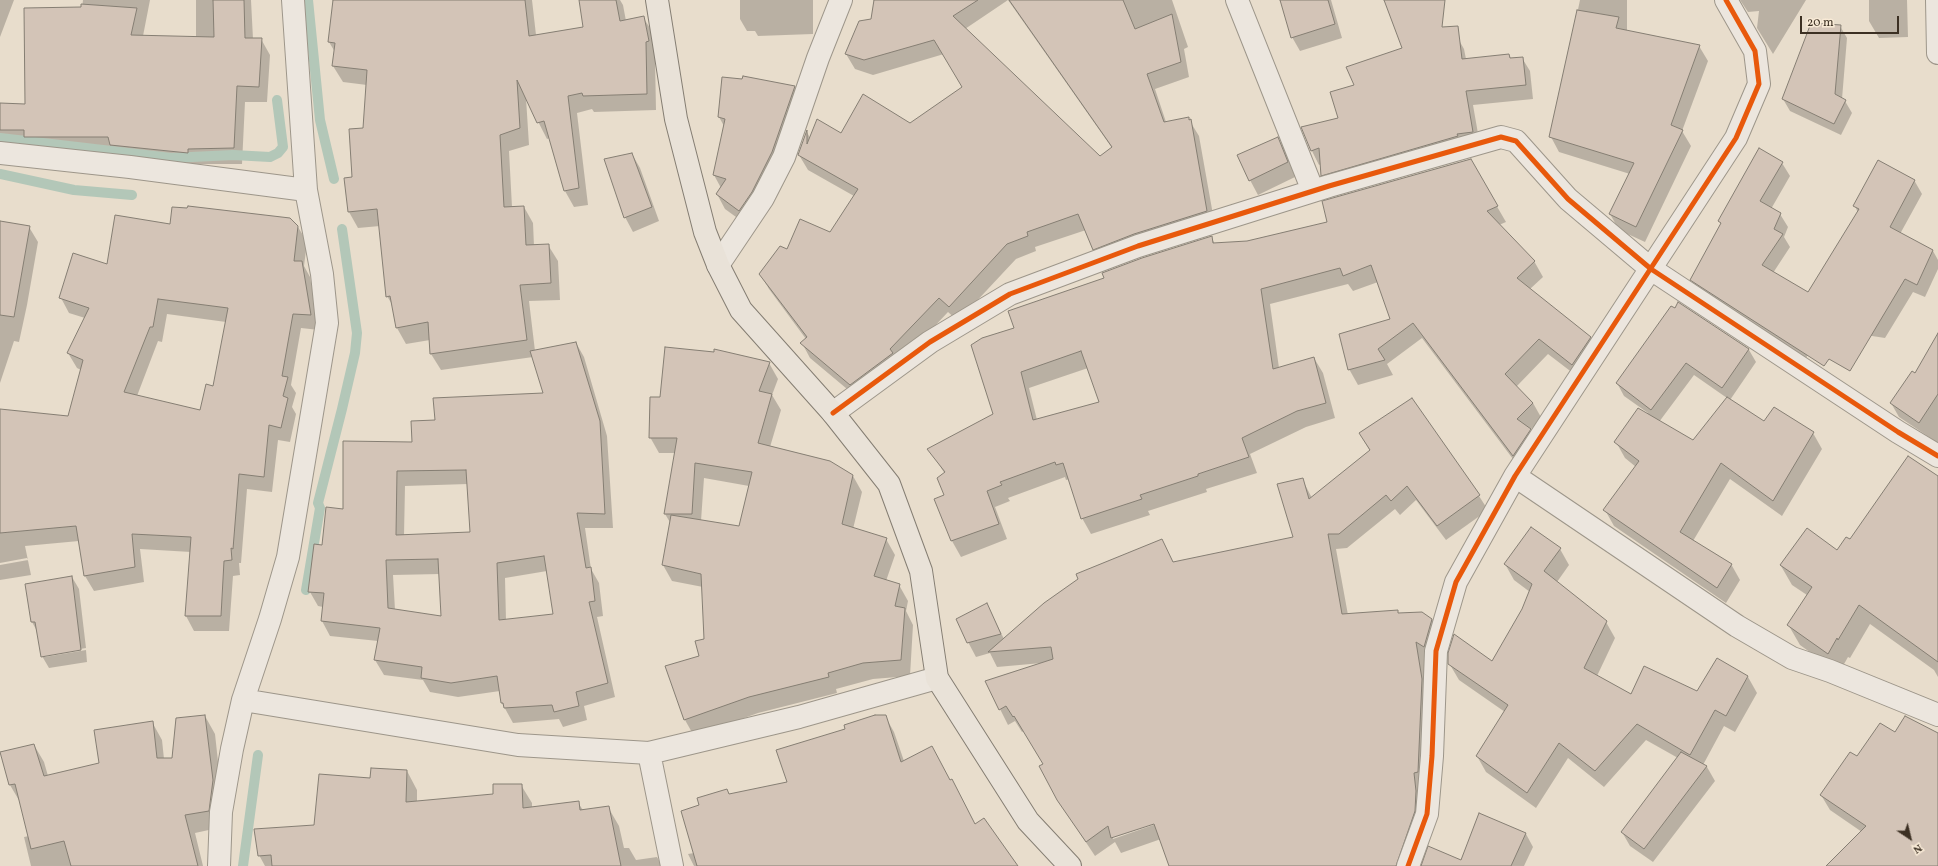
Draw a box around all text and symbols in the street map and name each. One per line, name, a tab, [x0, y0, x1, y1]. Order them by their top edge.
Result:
scale bar	[1802, 8, 1901, 34]
text: 20 m	[1807, 15, 1834, 31]
north arrow	[1890, 818, 1930, 858]
text: N	[1910, 840, 1925, 857]

